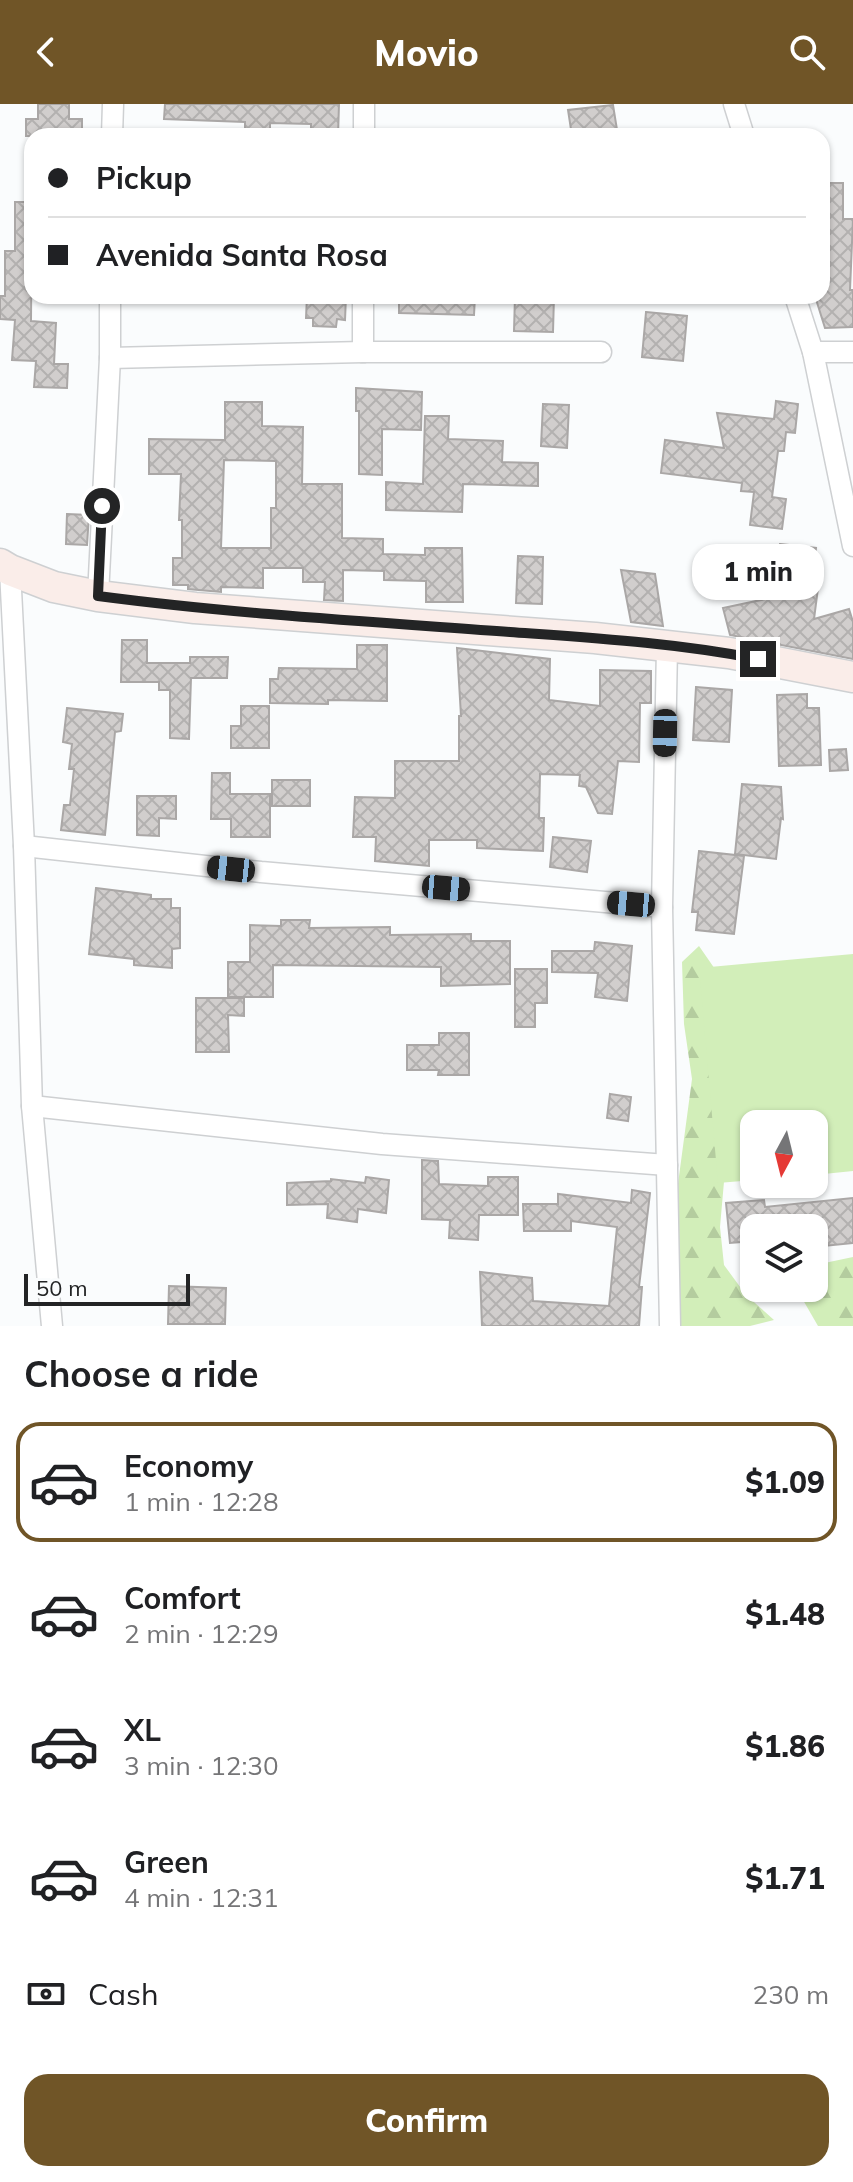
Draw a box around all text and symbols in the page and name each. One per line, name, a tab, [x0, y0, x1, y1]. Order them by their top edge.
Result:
icon: back	[24, 30, 68, 74]
text: Movio	[374, 30, 479, 75]
icon: search	[785, 30, 829, 74]
text: Pickup	[96, 159, 192, 197]
text: Avenida Santa Rosa	[96, 236, 388, 274]
route start	[84, 488, 120, 524]
callout: 1 min	[692, 543, 824, 599]
text: 1 min	[723, 555, 793, 588]
route end	[740, 641, 776, 677]
car	[653, 709, 677, 757]
car	[206, 855, 256, 883]
car	[421, 874, 471, 902]
car	[606, 890, 656, 918]
north arrow	[740, 1110, 828, 1198]
map controls	[740, 1110, 828, 1302]
button: layers	[740, 1214, 828, 1302]
scale bar	[24, 1270, 190, 1306]
text: 50 m	[36, 1274, 87, 1302]
text: Choose a ride	[24, 1351, 258, 1396]
icon: car	[28, 1446, 100, 1518]
text: Economy	[124, 1447, 253, 1485]
text: $1.09	[745, 1463, 825, 1501]
text: 1 min · 12:28	[124, 1485, 279, 1518]
icon: car	[28, 1578, 100, 1650]
text: Comfort	[124, 1579, 241, 1617]
text: $1.48	[745, 1595, 825, 1633]
text: 2 min · 12:29	[124, 1617, 279, 1650]
icon: car	[28, 1710, 100, 1782]
text: XL	[124, 1711, 161, 1749]
text: $1.86	[745, 1727, 825, 1765]
text: 3 min · 12:30	[124, 1749, 279, 1782]
icon: car	[28, 1842, 100, 1914]
text: Green	[124, 1843, 209, 1881]
text: $1.71	[745, 1859, 825, 1897]
text: 4 min · 12:31	[124, 1881, 279, 1914]
icon: cash	[24, 1972, 68, 2016]
text: Cash	[88, 1975, 159, 2013]
text: 230 m	[753, 1978, 829, 2011]
button: Confirm	[24, 2074, 829, 2166]

